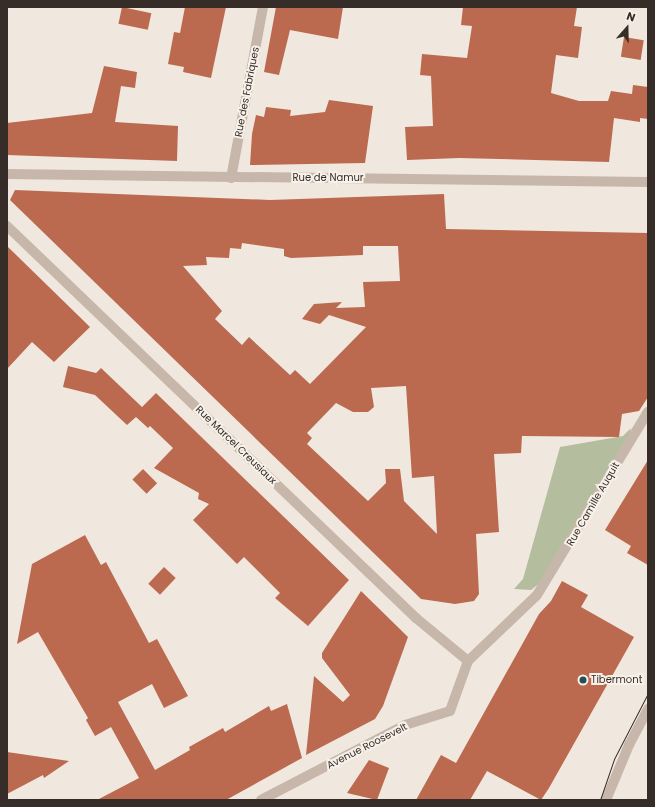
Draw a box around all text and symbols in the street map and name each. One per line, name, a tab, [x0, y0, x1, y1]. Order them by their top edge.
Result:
north arrow	[607, 8, 647, 48]
text: N	[624, 8, 638, 26]
street label: Rue des Fabriques	[232, 46, 262, 138]
street label: Rue de Namur	[292, 172, 364, 184]
street label: Rue Marcel Creusiaux	[193, 403, 279, 487]
street label: Rue Camille Auquit	[564, 460, 622, 548]
place label: Tibermont	[591, 674, 642, 686]
marker: Tibermont	[578, 675, 588, 685]
street label: Avenue Roosevelt	[325, 721, 409, 771]

